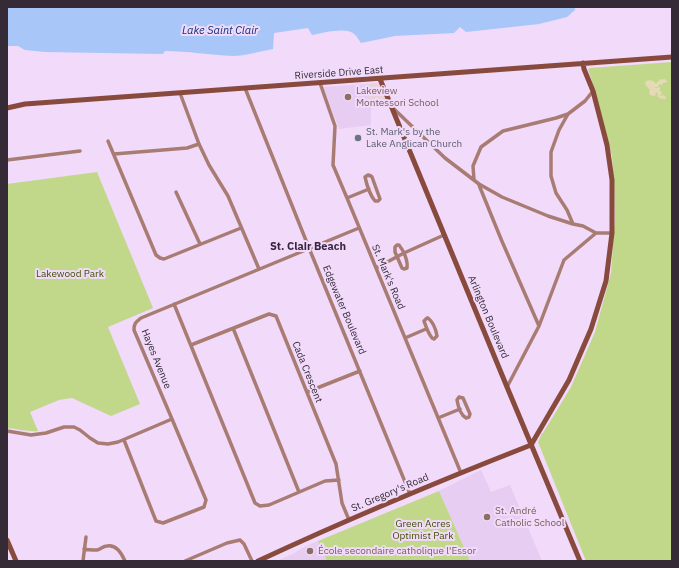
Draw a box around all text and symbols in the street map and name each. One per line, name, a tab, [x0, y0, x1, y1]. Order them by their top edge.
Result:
water label: Lake Saint Clair	[182, 24, 258, 38]
street label: Riverside Drive East	[294, 64, 384, 82]
place label: Lakeview Montessori School	[356, 85, 439, 108]
marker: Lakeview Montessori School	[343, 92, 353, 102]
place label: St. Mark's by the Lake Anglican Church	[366, 126, 462, 150]
marker: St. Mark's by the Lake Anglican Church	[353, 133, 363, 143]
district label: St. Clair Beach	[270, 240, 346, 254]
street label: St. Mark's Road	[369, 243, 407, 311]
street label: Edgewater Boulevard	[320, 264, 368, 356]
park label: Lakewood Park	[36, 268, 104, 280]
street label: Arlington Boulevard	[465, 274, 511, 360]
street label: Hayes Avenue	[139, 327, 173, 391]
street label: Cada Crescent	[289, 340, 325, 404]
street label: St. Gregory's Road	[350, 471, 430, 515]
place label: St. André Catholic School	[495, 505, 564, 528]
marker: St. André Catholic School	[482, 512, 492, 522]
park label: Green Acres Optimist Park	[393, 518, 453, 542]
place label: École secondaire catholique l'Essor	[318, 545, 476, 557]
marker: École secondaire catholique l'Essor	[305, 546, 315, 556]

